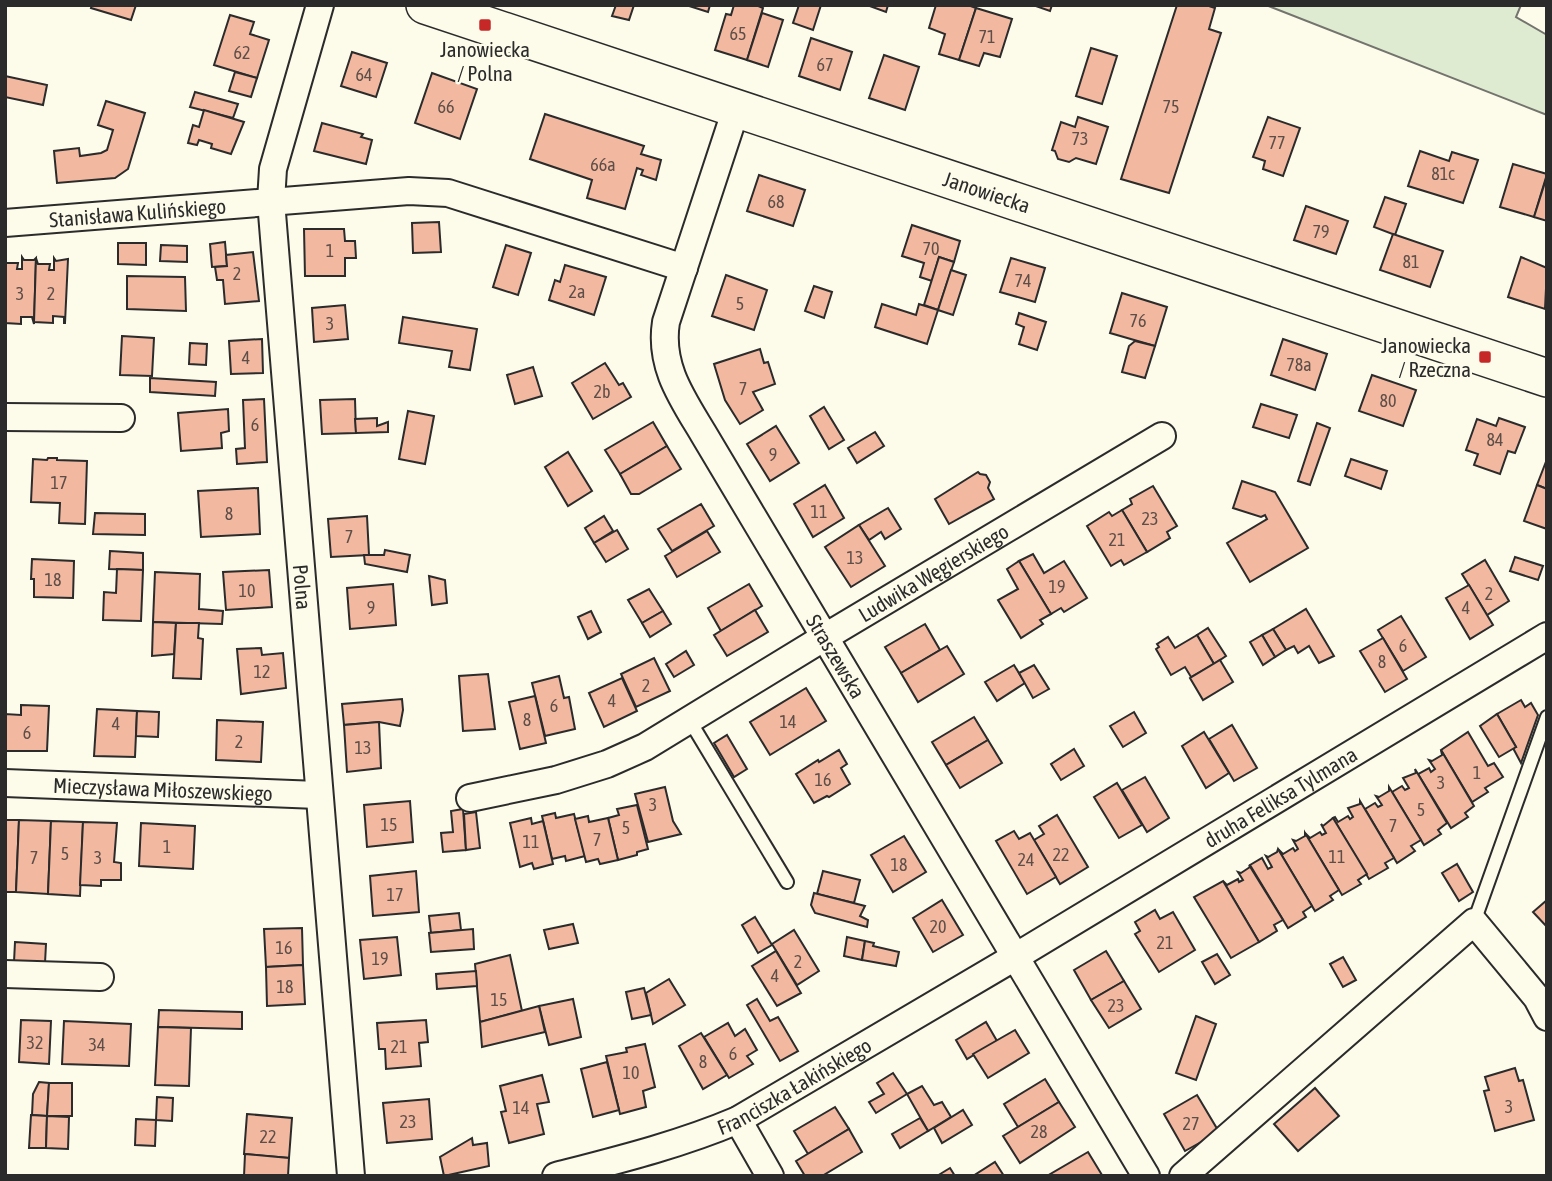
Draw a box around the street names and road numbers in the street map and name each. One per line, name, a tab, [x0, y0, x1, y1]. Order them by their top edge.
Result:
street label: Janowiecka	[940, 166, 1033, 217]
street label: Stanisława Kulińskiego	[48, 194, 227, 231]
street label: Ludwika Węgierskiego	[854, 518, 1013, 626]
street label: Polna	[289, 563, 316, 611]
street label: Straszewska	[802, 610, 870, 703]
street label: druha Feliksa Tylmana	[1200, 742, 1361, 852]
street label: Mieczysława Miłoszewskiego	[53, 773, 273, 805]
street label: Franciszka Łakińskiego	[714, 1032, 875, 1139]

